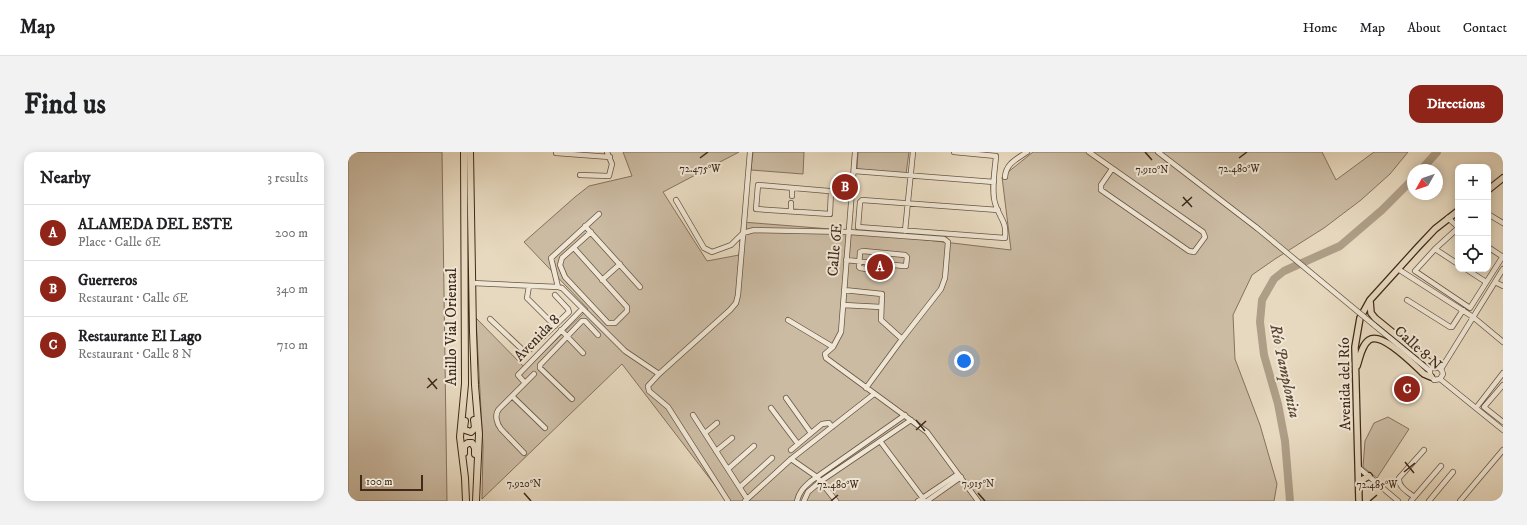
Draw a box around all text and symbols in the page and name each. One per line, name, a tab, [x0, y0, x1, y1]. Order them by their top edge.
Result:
text: Map	[20, 16, 55, 39]
text: Home	[1303, 19, 1337, 37]
text: Map	[1359, 19, 1385, 37]
text: About	[1407, 19, 1441, 37]
text: Contact	[1463, 19, 1507, 37]
button: Directions	[1409, 85, 1503, 123]
text: Find us	[24, 87, 106, 122]
text: 72.475°W	[680, 163, 721, 175]
text: 72.480°W	[1218, 163, 1260, 175]
text: 7.910°N	[1136, 164, 1168, 176]
north arrow	[1407, 164, 1443, 200]
map controls	[1455, 164, 1491, 272]
button: +	[1455, 164, 1491, 200]
text: Nearby	[40, 167, 90, 189]
text: 3 results	[267, 170, 308, 186]
pin: B	[832, 172, 858, 202]
button: −	[1455, 200, 1491, 236]
text: ALAMEDA DEL ESTE	[78, 215, 232, 234]
street label: Calle 6E	[823, 222, 847, 277]
text: A	[49, 225, 57, 241]
text: 200 m	[275, 225, 308, 241]
text: Place · Calle 6E	[78, 234, 161, 250]
button: locate	[1455, 236, 1491, 272]
pin: A	[867, 252, 893, 282]
street label: Anillo Vial Oriental	[442, 268, 461, 386]
text: Guerreros	[78, 271, 137, 290]
text: B	[49, 281, 57, 297]
text: 340 m	[276, 281, 308, 297]
text: Restaurant · Calle 6E	[78, 290, 188, 306]
street label: Avenida 8	[510, 310, 564, 366]
water label: Río Pamplonita	[1265, 321, 1305, 420]
street label: Calle 8 N	[1390, 322, 1446, 374]
text: Restaurante El Lago	[78, 327, 202, 346]
text: C	[49, 337, 57, 353]
text: 710 m	[277, 337, 308, 353]
street label: Avenida del Río	[1335, 337, 1355, 431]
text: Restaurant · Calle 8 N	[78, 346, 192, 362]
your location	[954, 351, 974, 371]
pin: C	[1394, 374, 1420, 404]
scale bar	[360, 473, 423, 492]
text: 100 m	[366, 475, 392, 489]
text: 7.920°N	[507, 478, 541, 490]
text: 7.915°N	[962, 478, 994, 490]
text: 72.480°W	[817, 479, 859, 491]
text: 72.485°W	[1357, 479, 1398, 491]

